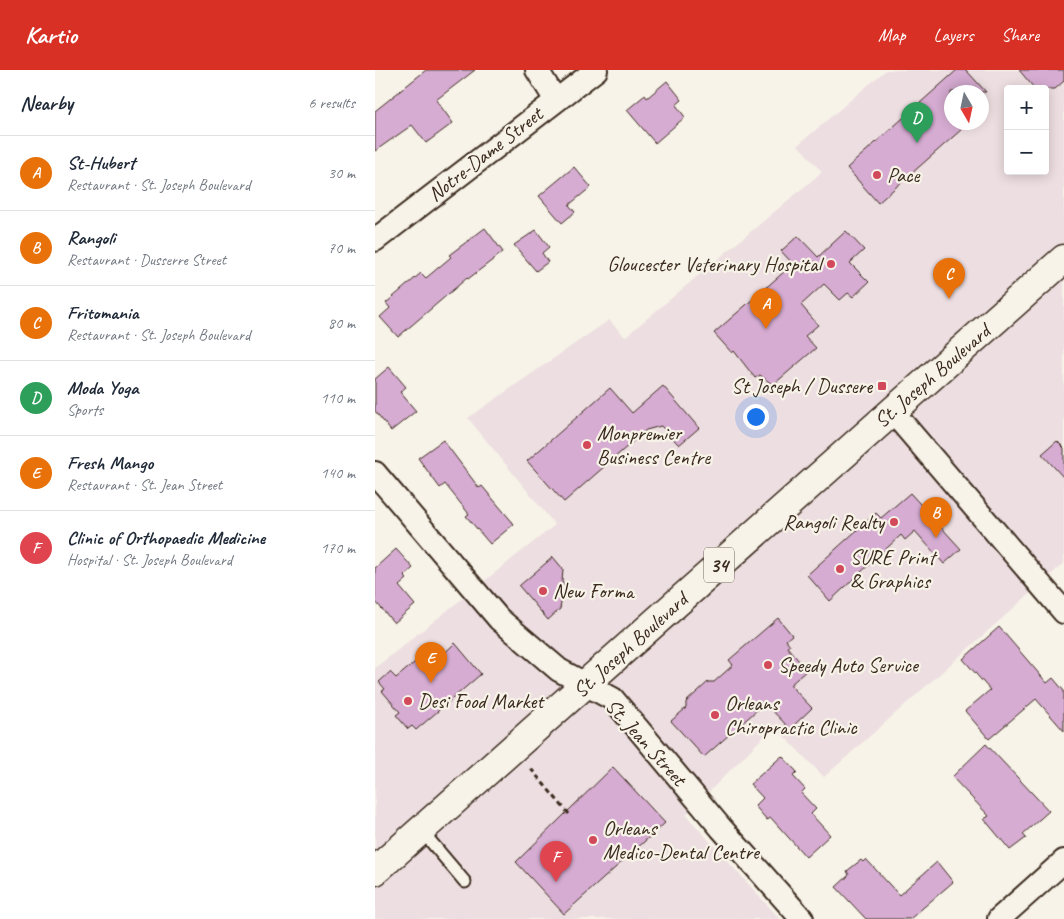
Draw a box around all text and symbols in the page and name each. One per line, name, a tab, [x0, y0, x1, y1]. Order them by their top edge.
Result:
text: Kartio	[25, 20, 77, 50]
text: Map	[878, 24, 906, 46]
text: Layers	[934, 24, 973, 46]
text: Share	[1001, 24, 1039, 46]
north arrow	[944, 85, 989, 130]
map controls	[1004, 85, 1049, 175]
button: +	[1004, 85, 1049, 130]
text: Nearby	[20, 90, 73, 116]
text: 6 results	[308, 93, 355, 113]
street label: Notre-Dame Street	[422, 100, 549, 207]
pin: D	[901, 102, 933, 143]
button: −	[1004, 130, 1049, 175]
text: St-Hubert	[67, 151, 135, 175]
place label: Pace	[887, 162, 921, 188]
text: A	[32, 163, 40, 183]
text: 30 m	[328, 163, 355, 183]
marker: Pace	[871, 169, 883, 181]
text: Restaurant · St. Joseph Boulevard	[67, 175, 250, 195]
text: Rangoli	[67, 226, 115, 250]
text: B	[32, 238, 40, 258]
text: 70 m	[328, 238, 355, 258]
text: Restaurant · Dusserre Street	[67, 250, 226, 270]
place label: Gloucester Veterinary Hospital	[607, 251, 824, 277]
marker: Gloucester Veterinary Hospital	[825, 258, 837, 270]
pin: C	[933, 258, 965, 299]
pin: A	[750, 288, 782, 329]
text: Fritomania	[67, 301, 139, 325]
text: C	[32, 313, 40, 333]
text: 80 m	[328, 313, 355, 333]
street label: St. Joseph Boulevard	[869, 316, 998, 433]
text: Restaurant · St. Joseph Boulevard	[67, 325, 250, 345]
place label: St Joseph / Dussere	[731, 373, 873, 399]
text: Moda Yoga	[67, 376, 138, 400]
marker: St Joseph / Dussere	[876, 380, 888, 392]
text: D	[31, 388, 41, 408]
text: 110 m	[321, 388, 355, 408]
text: Sports	[67, 400, 103, 420]
your location	[743, 404, 769, 430]
place label: Monpremier Business Centre	[597, 420, 711, 470]
marker: Monpremier Business Centre	[581, 439, 593, 451]
text: Fresh Mango	[67, 451, 153, 475]
text: E	[32, 463, 40, 483]
text: 140 m	[321, 463, 355, 483]
text: Restaurant · St. Jean Street	[67, 475, 222, 495]
pin: B	[920, 497, 952, 538]
place label: Rangoli Realty	[783, 509, 886, 535]
marker: Rangoli Realty	[888, 516, 900, 528]
text: Clinic of Orthopaedic Medicine	[67, 526, 265, 550]
text: F	[32, 538, 40, 558]
text: 170 m	[321, 538, 355, 558]
place label: SURE Print & Graphics	[850, 544, 938, 594]
road number: 34	[704, 548, 734, 582]
text: Hospital · St. Joseph Boulevard	[67, 550, 232, 570]
marker: SURE Print & Graphics	[834, 563, 846, 575]
place label: New Forma	[553, 578, 636, 604]
street label: St. Joseph Boulevard	[567, 584, 695, 703]
marker: New Forma	[537, 585, 549, 597]
pin: E	[415, 642, 447, 683]
place label: Speedy Auto Service	[778, 652, 920, 678]
marker: Speedy Auto Service	[762, 659, 774, 671]
place label: Desi Food Market	[418, 688, 545, 714]
place label: Orleans Chiropractic Clinic	[725, 690, 858, 740]
street label: St. Jean Street	[600, 693, 693, 792]
marker: Desi Food Market	[402, 695, 414, 707]
marker: Orleans Chiropractic Clinic	[709, 709, 721, 721]
place label: Orleans Medico-Dental Centre	[603, 815, 761, 865]
marker: Orleans Medico-Dental Centre	[587, 834, 599, 846]
pin: F	[540, 841, 572, 882]

